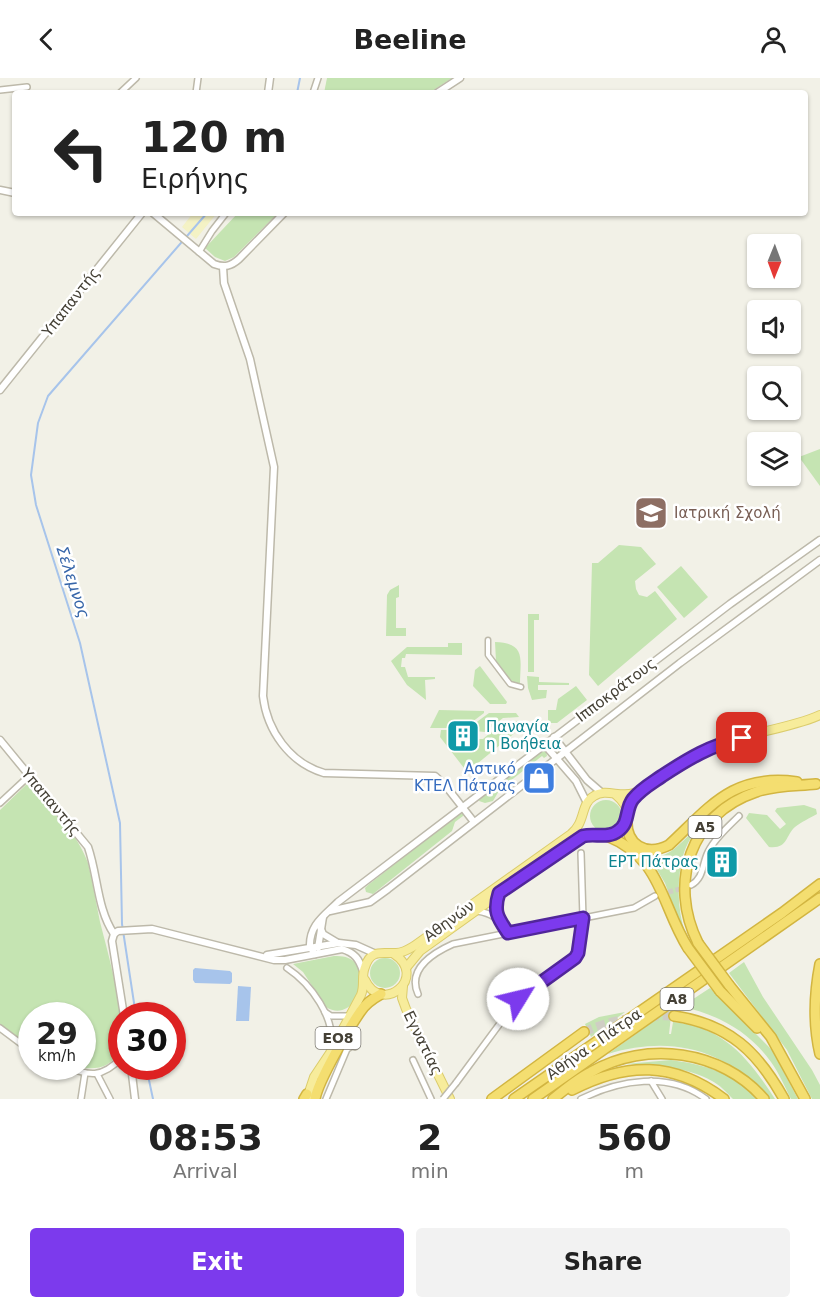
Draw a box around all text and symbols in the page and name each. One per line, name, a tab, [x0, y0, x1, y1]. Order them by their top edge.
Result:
icon: back	[30, 23, 63, 56]
icon: person	[757, 23, 790, 56]
text: Beeline	[353, 24, 467, 55]
text: 120 m	[141, 113, 287, 162]
icon: left	[42, 114, 120, 192]
text: Ειρήνης	[141, 163, 250, 194]
north arrow	[747, 234, 801, 288]
map controls	[747, 234, 801, 486]
street label: Υπαπαντής	[38, 264, 104, 341]
button: sound	[747, 300, 801, 354]
button: search	[747, 366, 801, 420]
button: layers	[747, 432, 801, 486]
school or university icon: Ιατρική Σχολή	[633, 495, 669, 531]
place label: Ιατρική Σχολή	[674, 504, 781, 522]
water label: Σέλεμνος	[52, 543, 94, 621]
street label: Ιπποκράτους	[572, 654, 660, 726]
pin	[716, 712, 767, 763]
building icon: Παναγία η Βοήθεια	[445, 718, 481, 754]
place label: Παναγία η Βοήθεια	[486, 718, 562, 753]
icon: arrive	[725, 721, 758, 754]
place label: Αστικό ΚΤΕΛ Πάτρας	[414, 760, 516, 795]
shop icon: Αστικό ΚΤΕΛ Πάτρας	[521, 760, 557, 796]
street label: Υπαπαντής	[17, 764, 84, 839]
road number: Α5	[688, 816, 722, 838]
building icon: ΕΡΤ Πάτρας	[704, 844, 740, 880]
place label: ΕΡΤ Πάτρας	[608, 853, 699, 871]
street label: Αθηνών	[420, 897, 478, 945]
position arrow	[486, 967, 550, 1031]
road number: Α8	[660, 988, 694, 1010]
speed limit sign: 30	[108, 1002, 186, 1080]
street label: Αθήνα - Πάτρα	[543, 1005, 645, 1083]
street label: Εγνατίας	[400, 1008, 446, 1078]
text: 29	[36, 1016, 78, 1051]
road number: ΕΟ8	[316, 1027, 360, 1049]
text: km/h	[38, 1047, 76, 1065]
text: 08:53	[148, 1117, 263, 1158]
text: 2	[417, 1117, 442, 1158]
text: 560	[597, 1117, 672, 1158]
text: Arrival	[173, 1159, 238, 1183]
text: min	[411, 1159, 449, 1183]
text: m	[625, 1159, 644, 1183]
button: Exit	[30, 1228, 404, 1297]
button: Share	[416, 1228, 790, 1297]

